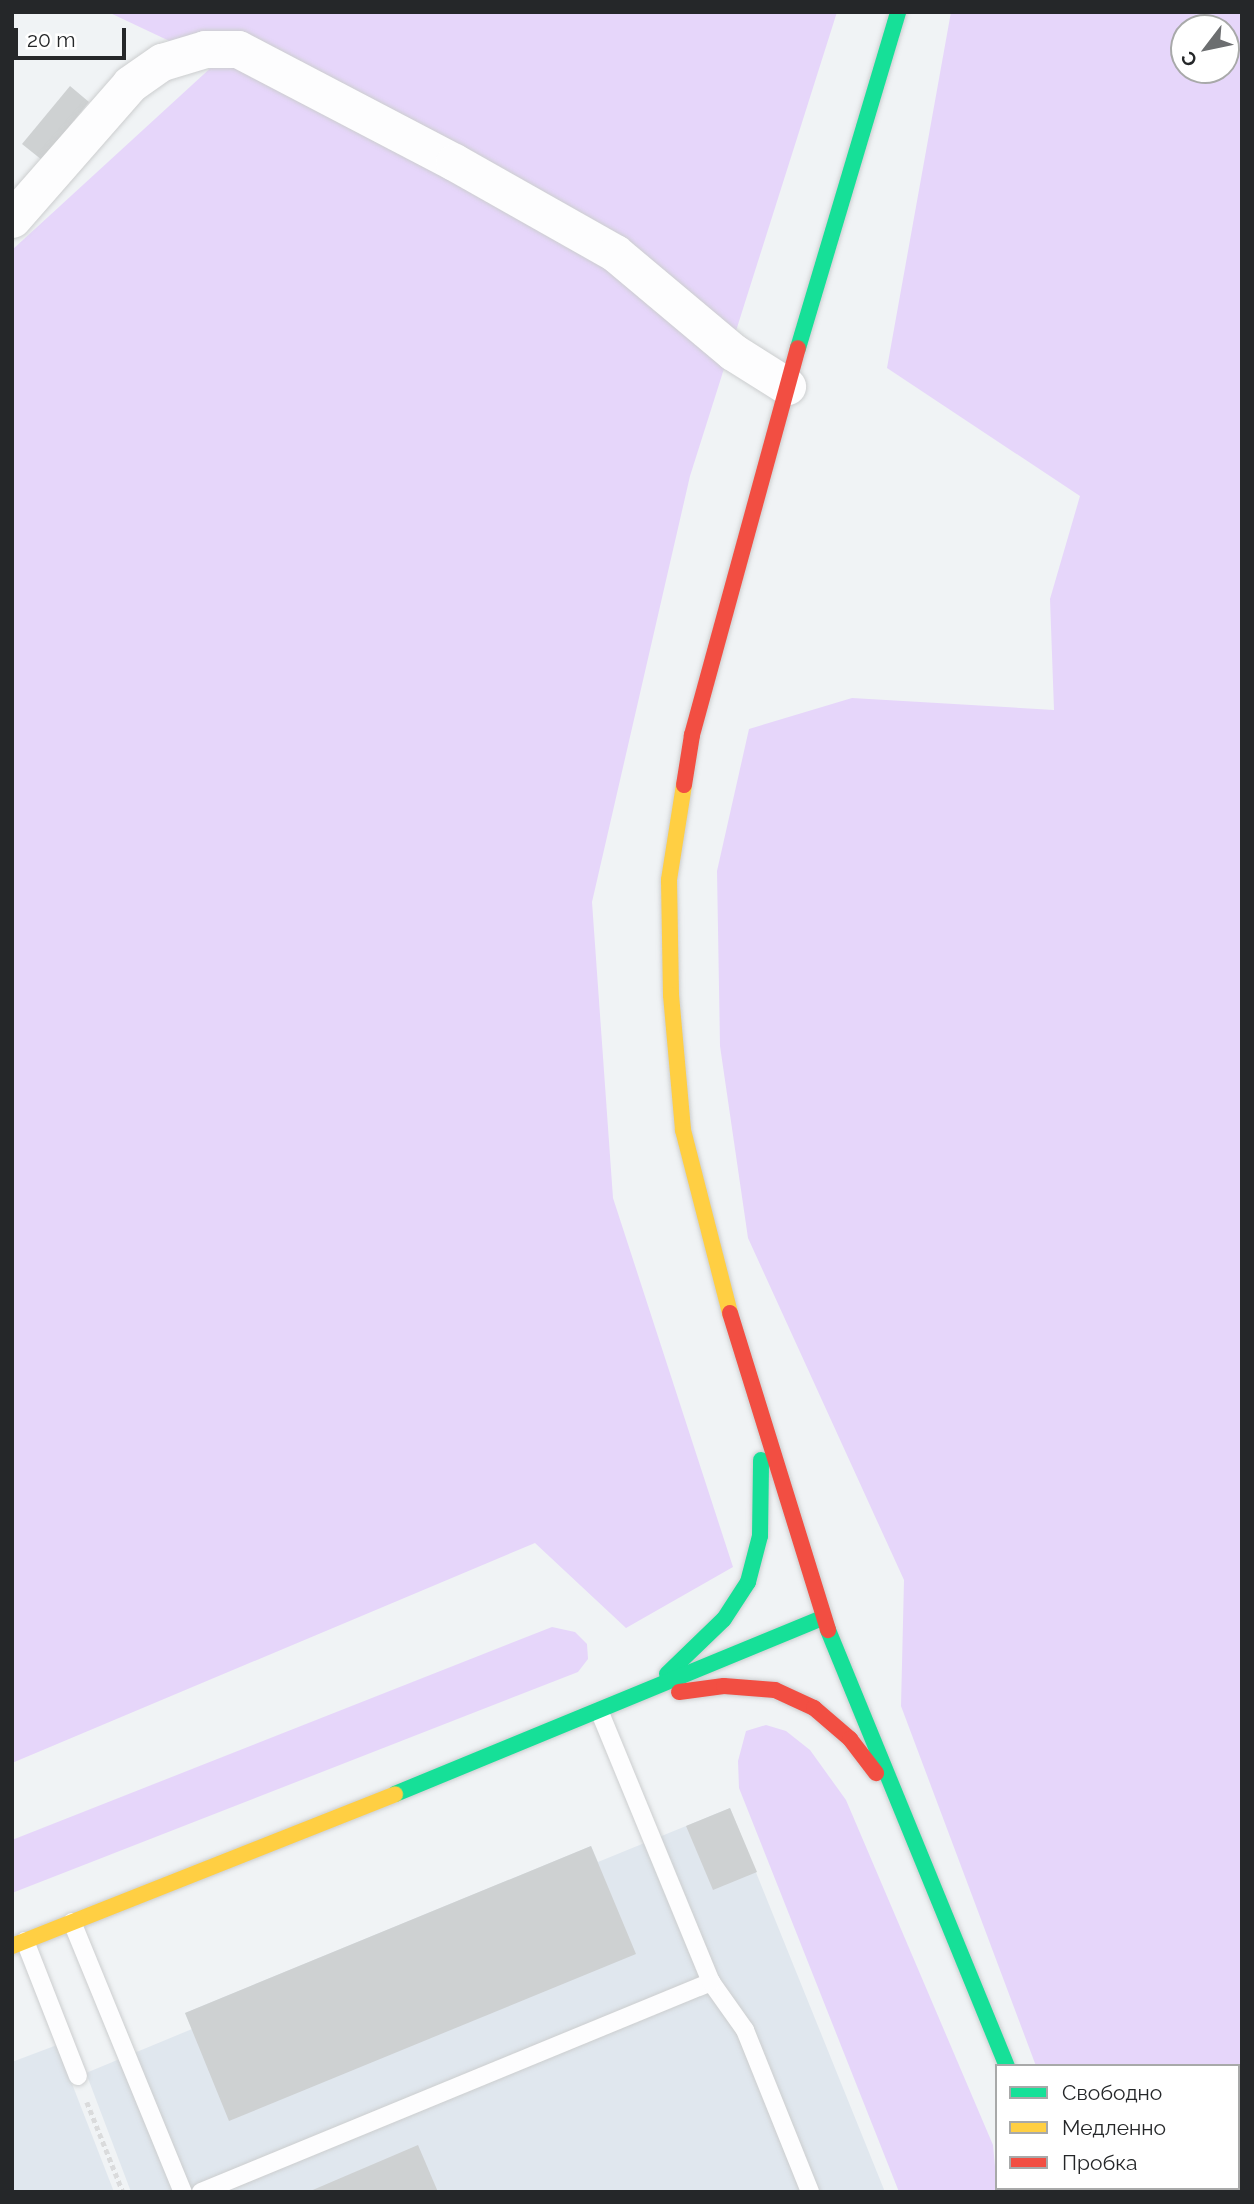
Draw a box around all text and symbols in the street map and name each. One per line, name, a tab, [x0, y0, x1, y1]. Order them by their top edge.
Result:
scale bar	[18, 14, 130, 58]
north arrow	[1170, 14, 1240, 84]
text: 20 m	[27, 27, 75, 52]
text: С	[1176, 48, 1202, 70]
legend	[995, 2064, 1240, 2190]
text: Свободно	[1062, 2080, 1162, 2105]
text: Медленно	[1062, 2115, 1166, 2140]
text: Пробка	[1062, 2150, 1138, 2175]

